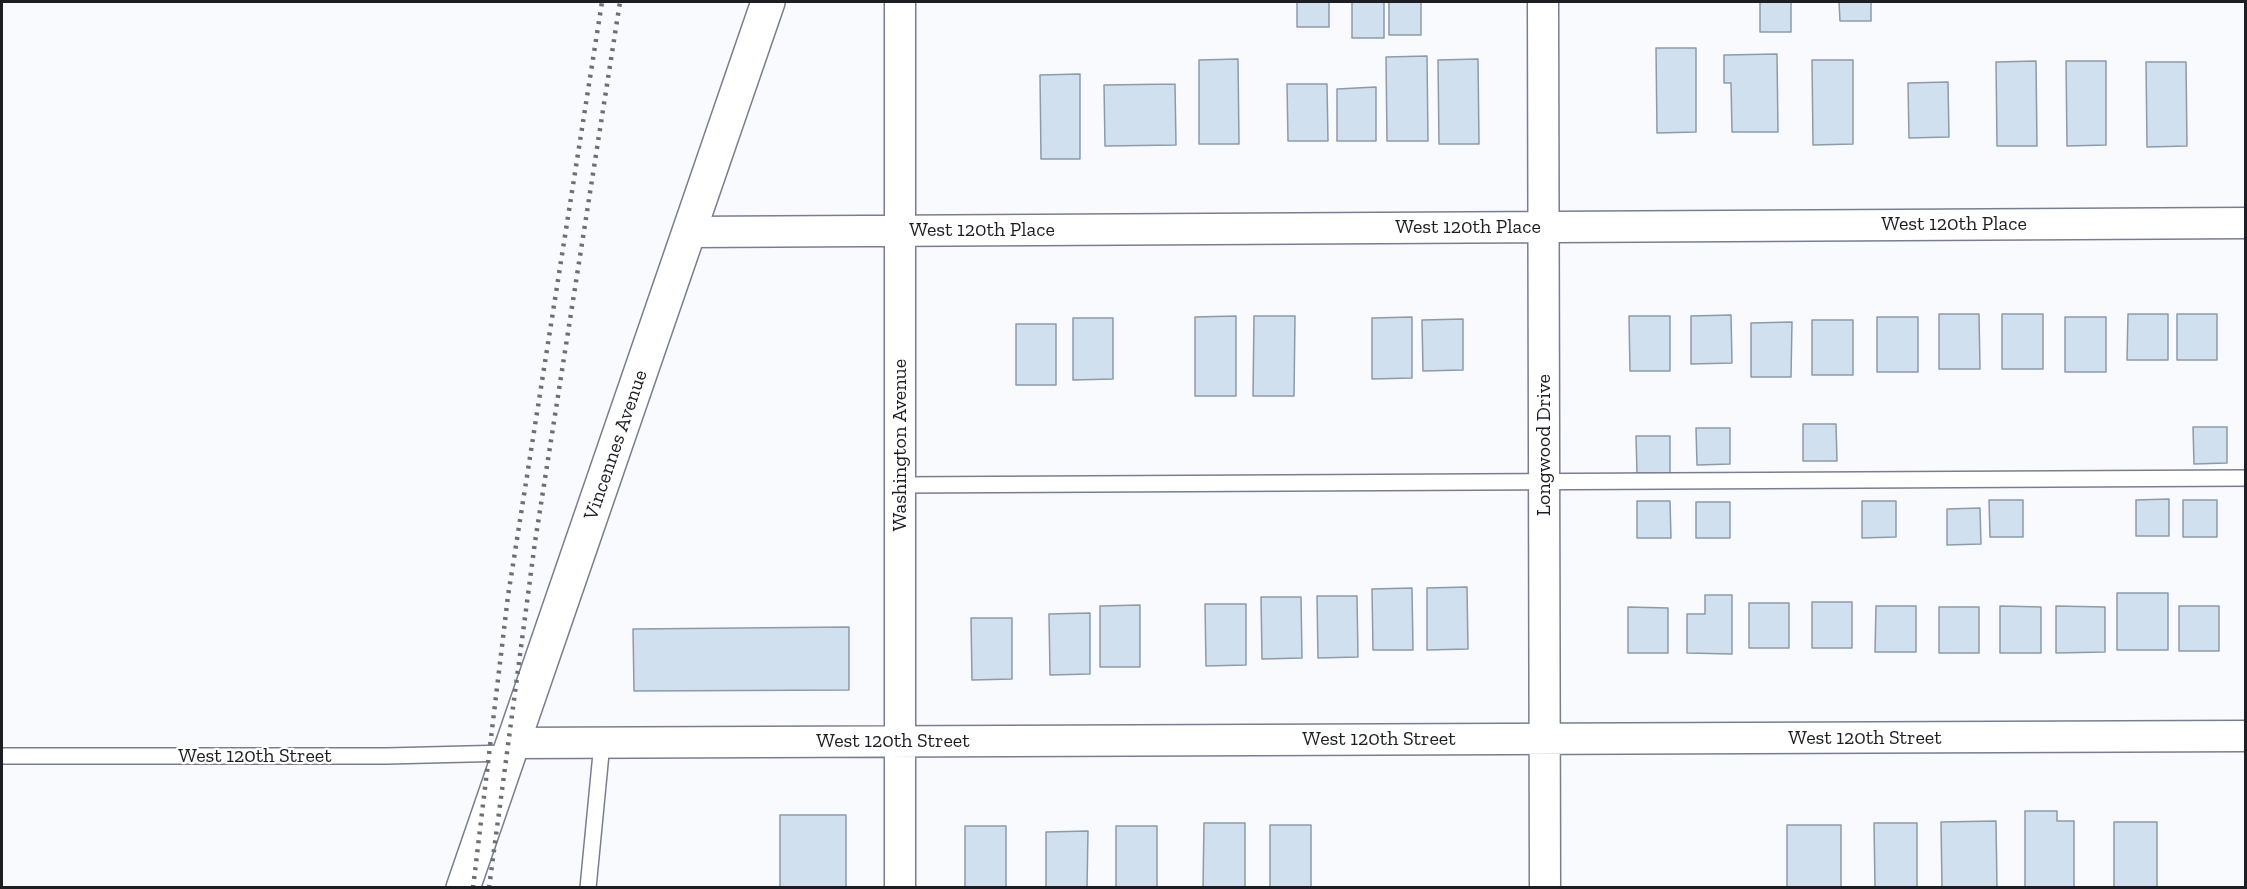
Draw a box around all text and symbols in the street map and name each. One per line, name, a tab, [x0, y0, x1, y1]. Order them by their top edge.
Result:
street label: West 120th Place	[1881, 212, 2027, 236]
street label: West 120th Place	[1395, 215, 1541, 239]
street label: West 120th Place	[909, 218, 1055, 242]
street label: Washington Avenue	[888, 359, 912, 531]
street label: Vincennes Avenue	[579, 367, 653, 523]
street label: Longwood Drive	[1532, 374, 1556, 516]
street label: West 120th Street	[1788, 726, 1942, 750]
street label: West 120th Street	[1302, 727, 1456, 751]
street label: West 120th Street	[816, 729, 970, 753]
street label: West 120th Street	[178, 744, 332, 768]

